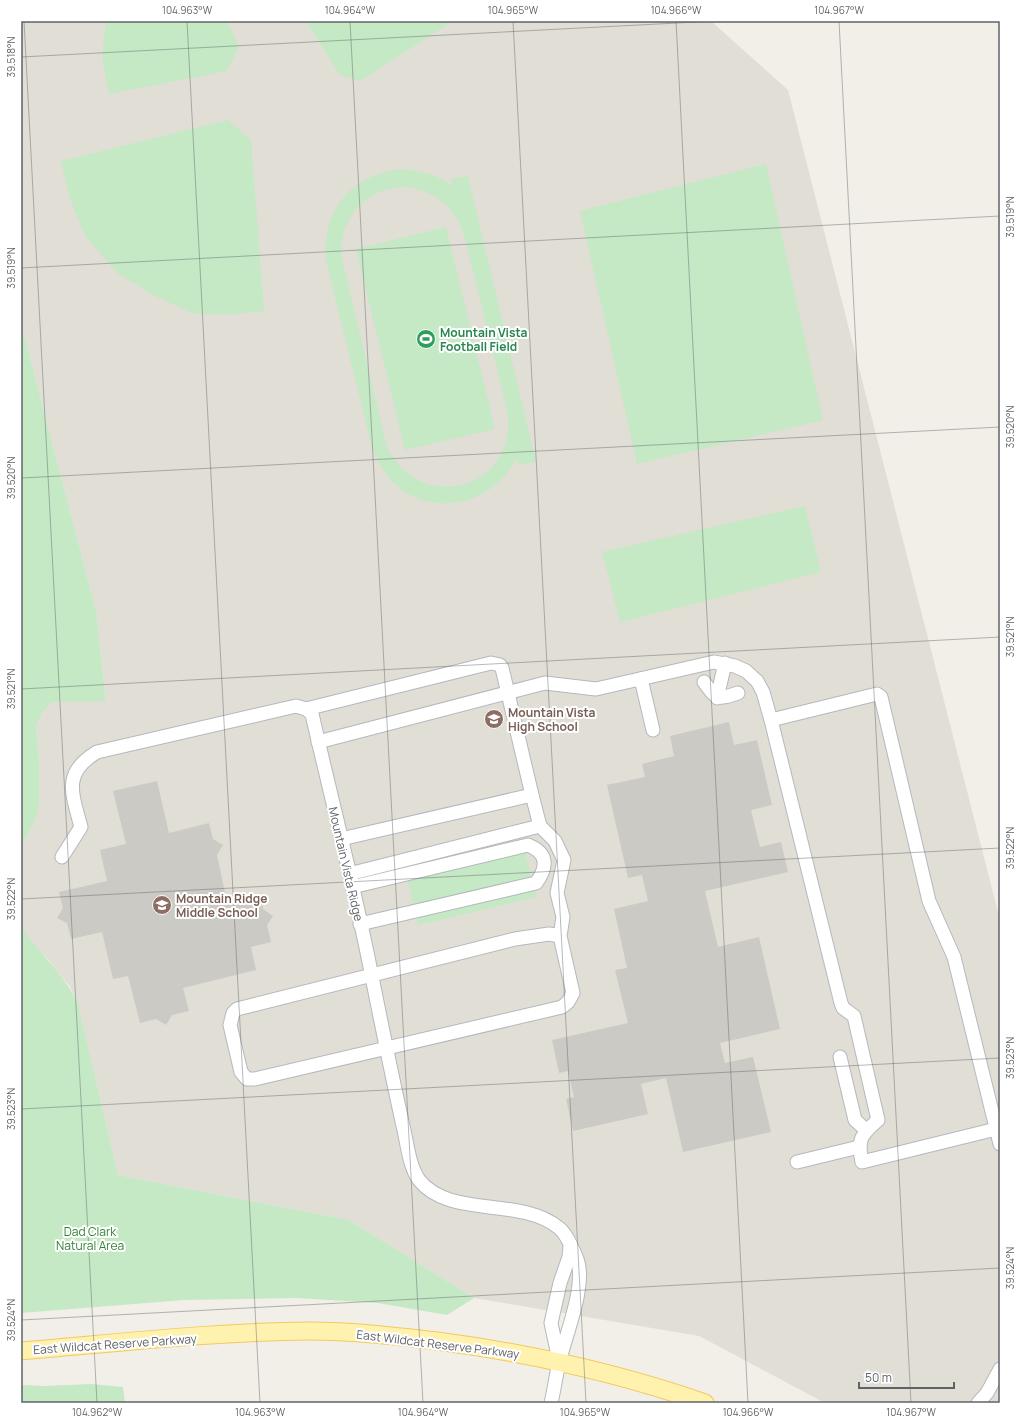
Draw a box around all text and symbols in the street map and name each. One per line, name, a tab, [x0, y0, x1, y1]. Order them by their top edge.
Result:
text: 104.963°W	[162, 3, 213, 17]
text: 104.964°W	[325, 3, 376, 17]
text: 104.965°W	[488, 3, 539, 17]
text: 104.966°W	[651, 3, 702, 17]
text: 104.967°W	[814, 3, 864, 17]
text: 39.518°N	[4, 36, 18, 77]
text: 39.519°N	[1003, 196, 1017, 238]
text: 39.519°N	[4, 247, 18, 289]
place label: Mountain Vista Football Field	[440, 324, 528, 355]
sports icon: Mountain Vista Football Field	[415, 328, 437, 350]
text: 39.520°N	[1003, 405, 1017, 448]
text: 39.520°N	[4, 456, 18, 499]
text: 39.521°N	[1003, 617, 1017, 657]
text: 39.521°N	[4, 669, 18, 709]
place label: Mountain Vista High School	[508, 704, 596, 735]
school or university icon: Mountain Vista High School	[483, 708, 505, 730]
street label: Mountain Vista Ridge	[325, 805, 367, 923]
text: 39.522°N	[1003, 827, 1017, 869]
text: 39.522°N	[4, 878, 18, 920]
place label: Mountain Ridge Middle School	[176, 890, 267, 921]
school or university icon: Mountain Ridge Middle School	[151, 894, 173, 916]
text: 39.523°N	[1003, 1037, 1017, 1079]
text: 39.523°N	[4, 1088, 18, 1130]
park label: Dad Clark Natural Area	[56, 1223, 124, 1254]
text: 39.524°N	[1003, 1247, 1017, 1289]
text: 39.524°N	[4, 1299, 18, 1341]
street label: East Wildcat Reserve Parkway	[356, 1326, 521, 1363]
street label: East Wildcat Reserve Parkway	[33, 1330, 198, 1358]
scale bar	[859, 1364, 954, 1390]
text: 50 m	[865, 1369, 892, 1386]
text: 104.962°W	[72, 1405, 123, 1419]
text: 104.963°W	[235, 1405, 286, 1419]
text: 104.964°W	[398, 1405, 449, 1419]
text: 104.965°W	[560, 1405, 611, 1419]
text: 104.966°W	[723, 1405, 774, 1419]
text: 104.967°W	[886, 1405, 936, 1419]

